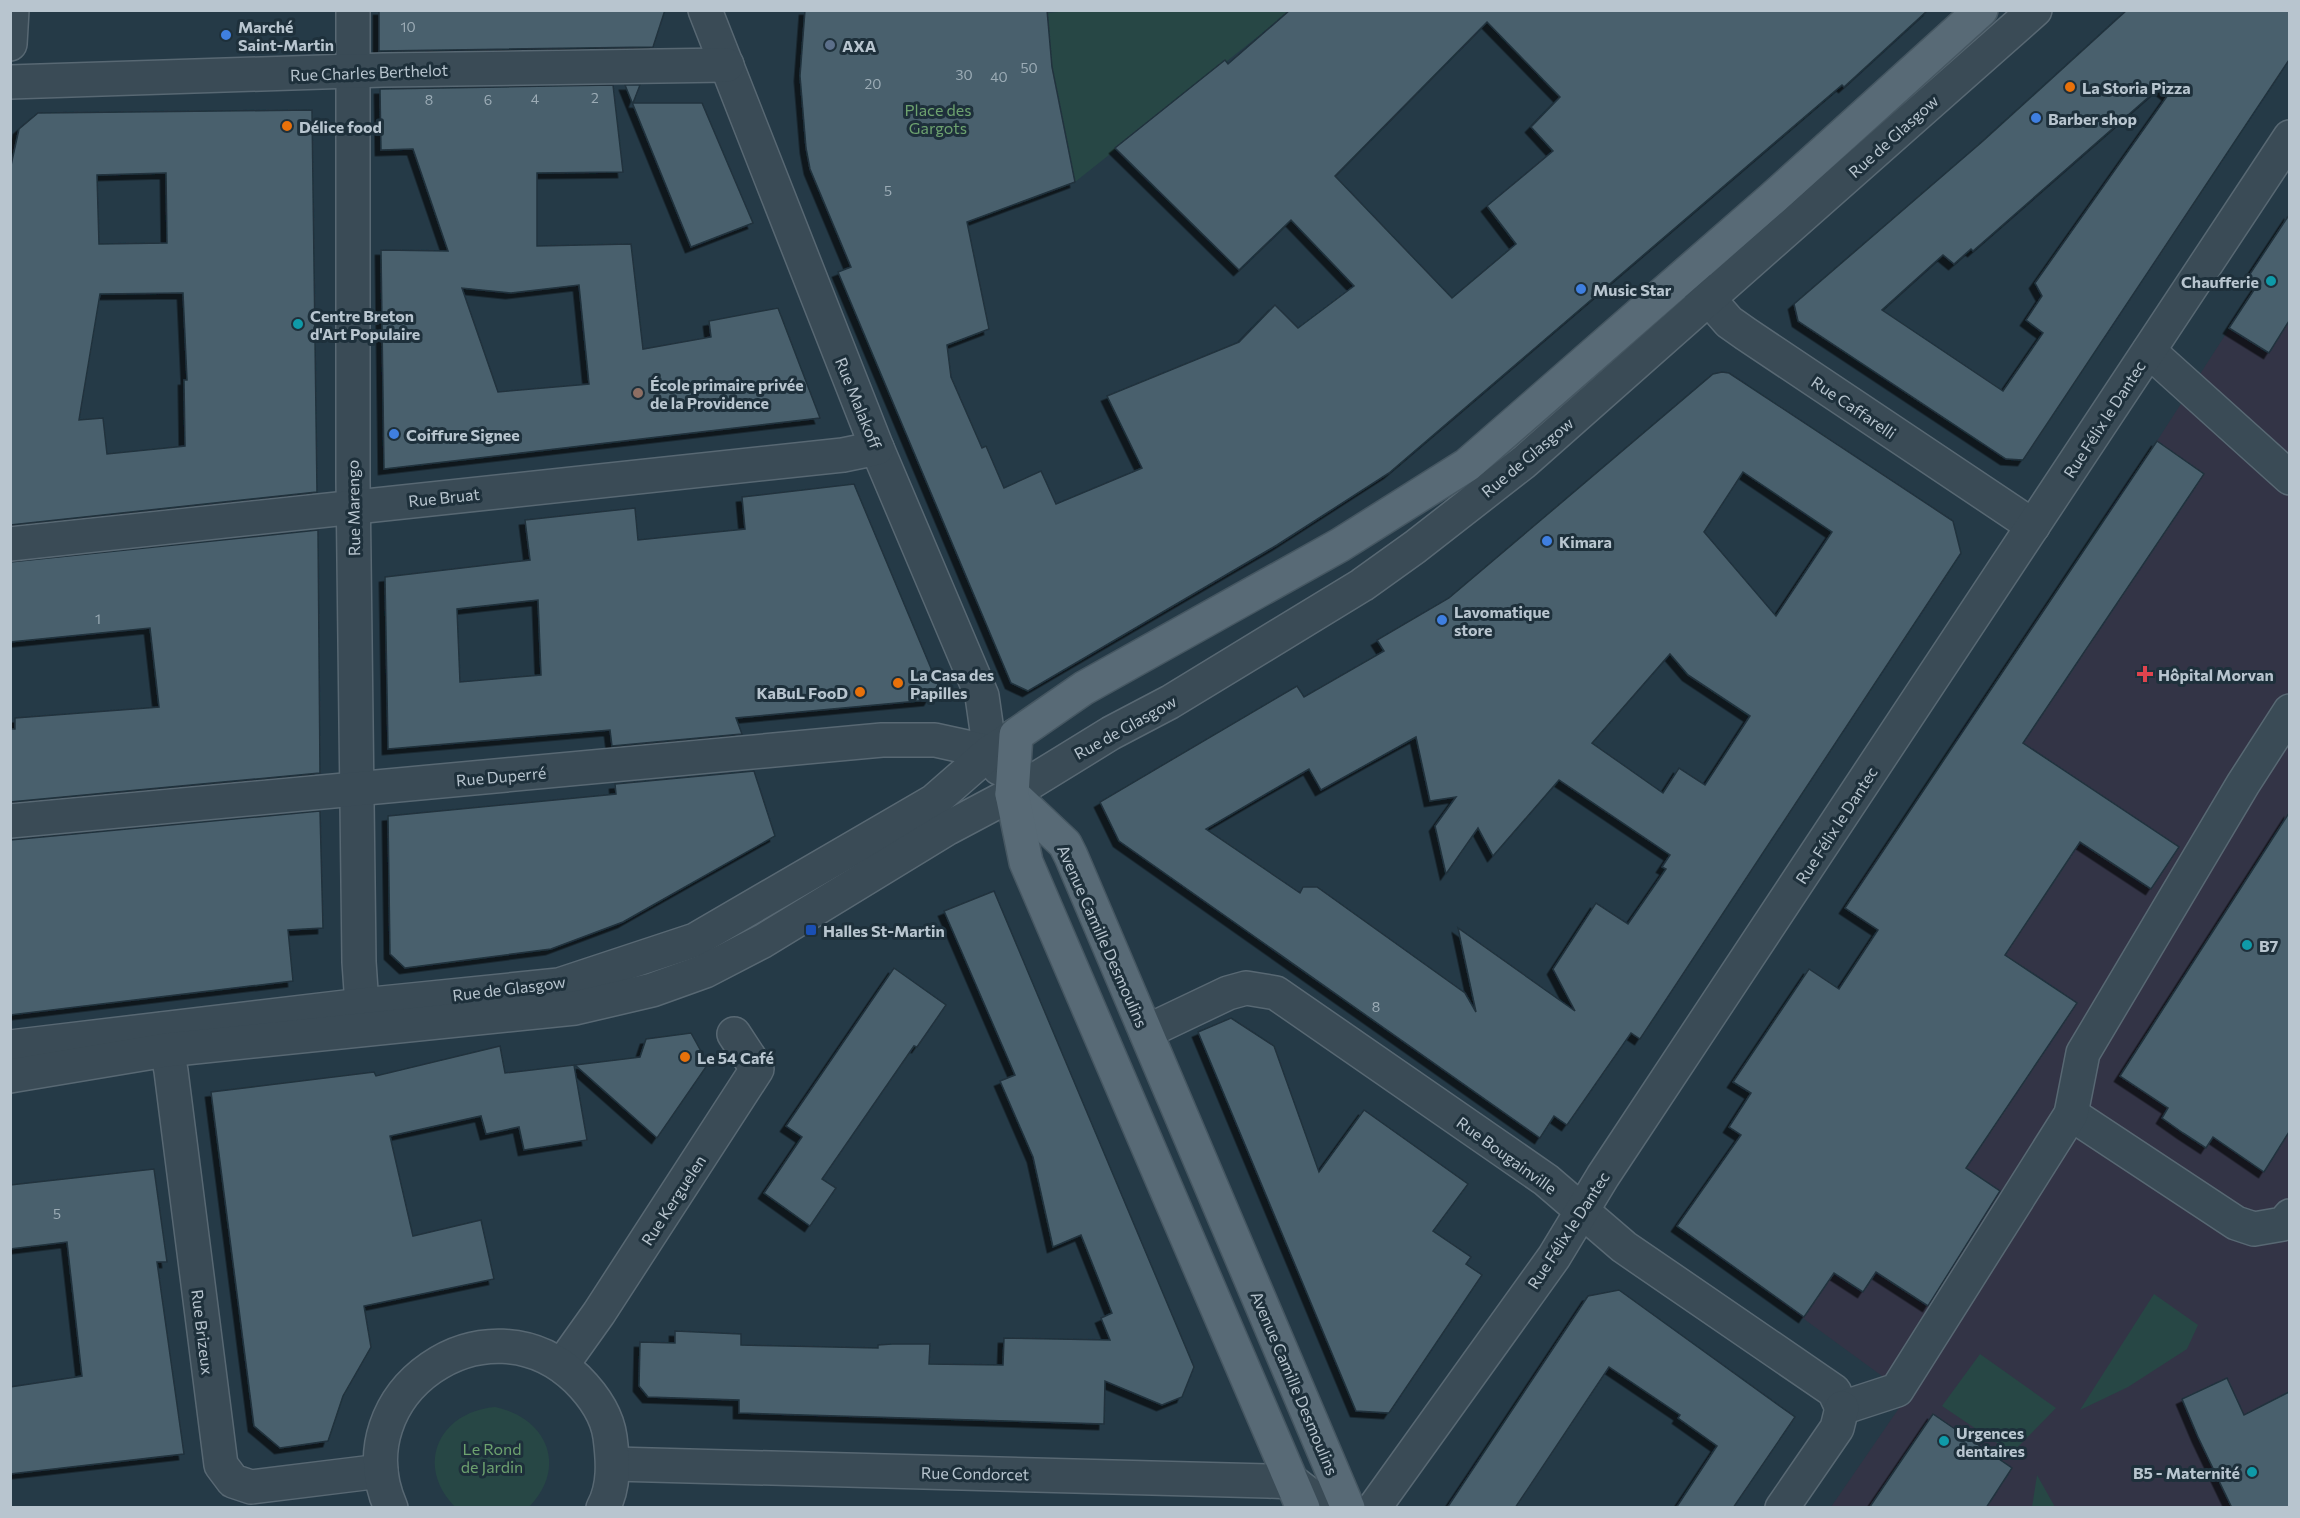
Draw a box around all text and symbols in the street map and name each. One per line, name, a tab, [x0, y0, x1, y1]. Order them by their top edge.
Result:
place label: Marché Saint-Martin	[238, 17, 334, 54]
house number: 10	[400, 18, 416, 35]
marker: Marché Saint-Martin	[219, 28, 233, 42]
place label: AXA	[842, 36, 877, 55]
marker: AXA	[823, 38, 837, 52]
house number: 50	[1020, 59, 1038, 76]
street label: Rue Charles Berthelot	[290, 60, 449, 84]
house number: 30	[955, 66, 973, 83]
house number: 40	[990, 68, 1008, 85]
house number: 20	[865, 75, 881, 92]
place label: La Storia Pizza	[2082, 78, 2191, 97]
marker: La Storia Pizza	[2063, 80, 2077, 94]
house number: 2	[591, 89, 599, 106]
house number: 4	[531, 90, 540, 107]
house number: 8	[425, 91, 433, 108]
house number: 6	[484, 91, 492, 108]
street label: Rue de Glasgow	[1844, 91, 1942, 181]
park label: Place des Gargots	[905, 100, 971, 137]
place label: Barber shop	[2048, 109, 2137, 128]
marker: Barber shop	[2029, 111, 2043, 125]
place label: Délice food	[299, 117, 382, 136]
marker: Délice food	[280, 119, 294, 133]
house number: 5	[884, 182, 892, 199]
place label: Chaufferie	[2181, 272, 2259, 291]
marker: Chaufferie	[2264, 274, 2278, 288]
place label: Music Star	[1593, 280, 1672, 299]
marker: Music Star	[1574, 282, 1588, 296]
place label: Centre Breton d'Art Populaire	[310, 306, 420, 343]
marker: Centre Breton d'Art Populaire	[291, 317, 305, 331]
street label: Rue Malakoff	[832, 354, 886, 452]
street label: Rue Félix le Dantec	[2059, 357, 2149, 481]
street label: Rue Caffarelli	[1808, 372, 1900, 442]
place label: École primaire privée de la Providence	[650, 375, 804, 412]
marker: École primaire privée de la Providence	[631, 386, 645, 400]
street label: Rue de Glasgow	[1477, 413, 1577, 501]
place label: Coiffure Signee	[406, 425, 520, 444]
marker: Coiffure Signee	[387, 427, 401, 441]
street label: Rue Marengo	[343, 460, 363, 556]
street label: Rue Bruat	[407, 484, 481, 510]
place label: Kimara	[1559, 532, 1612, 551]
marker: Kimara	[1540, 534, 1554, 548]
place label: Lavomatique store	[1454, 602, 1550, 639]
house number: 1	[95, 610, 101, 627]
marker: Lavomatique store	[1435, 613, 1449, 627]
place label: La Casa des Papilles	[910, 665, 994, 702]
marker: Hôpital Morvan	[2136, 665, 2154, 683]
place label: Hôpital Morvan	[2158, 665, 2274, 684]
marker: La Casa des Papilles	[891, 676, 905, 690]
place label: KaBuL FooD	[756, 683, 848, 702]
marker: KaBuL FooD	[853, 685, 867, 699]
street label: Rue de Glasgow	[1071, 691, 1180, 763]
street label: Rue Duperré	[455, 763, 547, 789]
street label: Rue Félix le Dantec	[1791, 763, 1881, 887]
street label: Avenue Camille Desmoulins	[1054, 842, 1152, 1030]
place label: Halles St-Martin	[823, 921, 945, 940]
marker: Halles St-Martin	[804, 923, 818, 937]
place label: B7	[2259, 936, 2279, 955]
marker: B7	[2240, 938, 2254, 952]
street label: Rue de Glasgow	[451, 972, 567, 1004]
house number: 8	[1372, 998, 1380, 1015]
place label: Le 54 Café	[697, 1048, 774, 1067]
marker: Le 54 Café	[678, 1050, 692, 1064]
street label: Rue Bougainville	[1453, 1112, 1561, 1198]
street label: Rue Kerguelen	[637, 1151, 709, 1249]
street label: Rue Félix le Dantec	[1523, 1168, 1613, 1292]
house number: 5	[53, 1205, 61, 1222]
street label: Rue Brizeux	[188, 1288, 218, 1376]
street label: Avenue Camille Desmoulins	[1248, 1288, 1342, 1478]
place label: Urgences dentaires	[1956, 1423, 2025, 1460]
marker: Urgences dentaires	[1937, 1434, 1951, 1448]
park label: Le Rond de Jardin	[461, 1439, 523, 1476]
street label: Rue Condorcet	[921, 1463, 1030, 1483]
place label: B5 - Maternité	[2133, 1463, 2240, 1482]
marker: B5 - Maternité	[2245, 1465, 2259, 1479]

